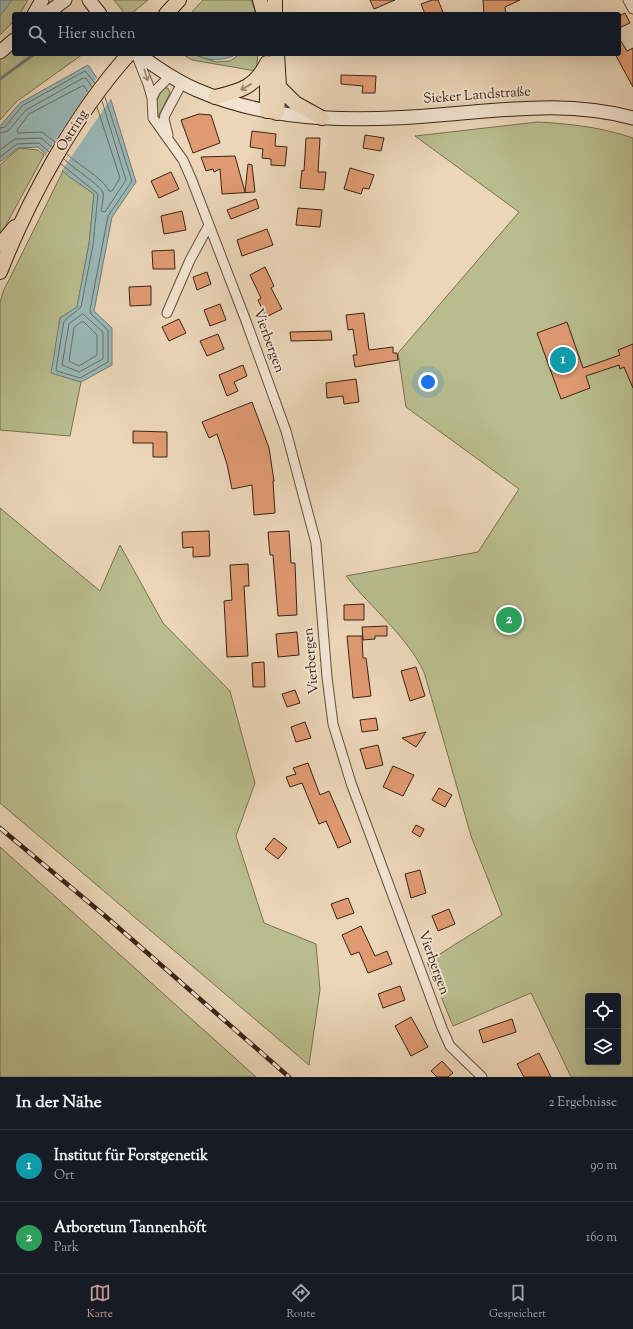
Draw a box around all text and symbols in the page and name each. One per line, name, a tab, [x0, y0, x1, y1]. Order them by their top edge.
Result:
search box	[12, 12, 621, 56]
icon: search	[26, 23, 48, 45]
text: Hier suchen	[58, 24, 136, 45]
one-way arrow	[143, 69, 150, 82]
street label: Sieker Landstraße	[423, 82, 531, 110]
one-way arrow	[240, 83, 252, 91]
street label: Ostring	[52, 106, 94, 156]
street label: Vierbergen	[247, 306, 289, 376]
pin: 1	[550, 345, 576, 375]
your location	[418, 372, 438, 392]
pin: 2	[496, 605, 522, 635]
street label: Vierbergen	[299, 627, 325, 695]
street label: Vierbergen	[412, 928, 454, 998]
map controls	[585, 993, 621, 1065]
button: locate	[585, 993, 621, 1029]
button: layers	[585, 1029, 621, 1065]
text: In der Nähe	[16, 1091, 102, 1115]
text: 2 Ergebnisse	[548, 1094, 617, 1112]
text: Institut für Forstgenetik	[54, 1146, 208, 1167]
text: 1	[27, 1157, 31, 1175]
text: 90 m	[590, 1157, 617, 1175]
text: Ort	[54, 1167, 74, 1185]
text: Arboretum Tannenhöft	[54, 1218, 206, 1239]
text: 2	[26, 1229, 32, 1247]
text: 160 m	[586, 1229, 617, 1247]
text: Park	[54, 1239, 79, 1257]
tab: Karte	[87, 1282, 113, 1322]
tab: Route	[287, 1282, 315, 1322]
tab: Gespeichert	[489, 1282, 546, 1322]

